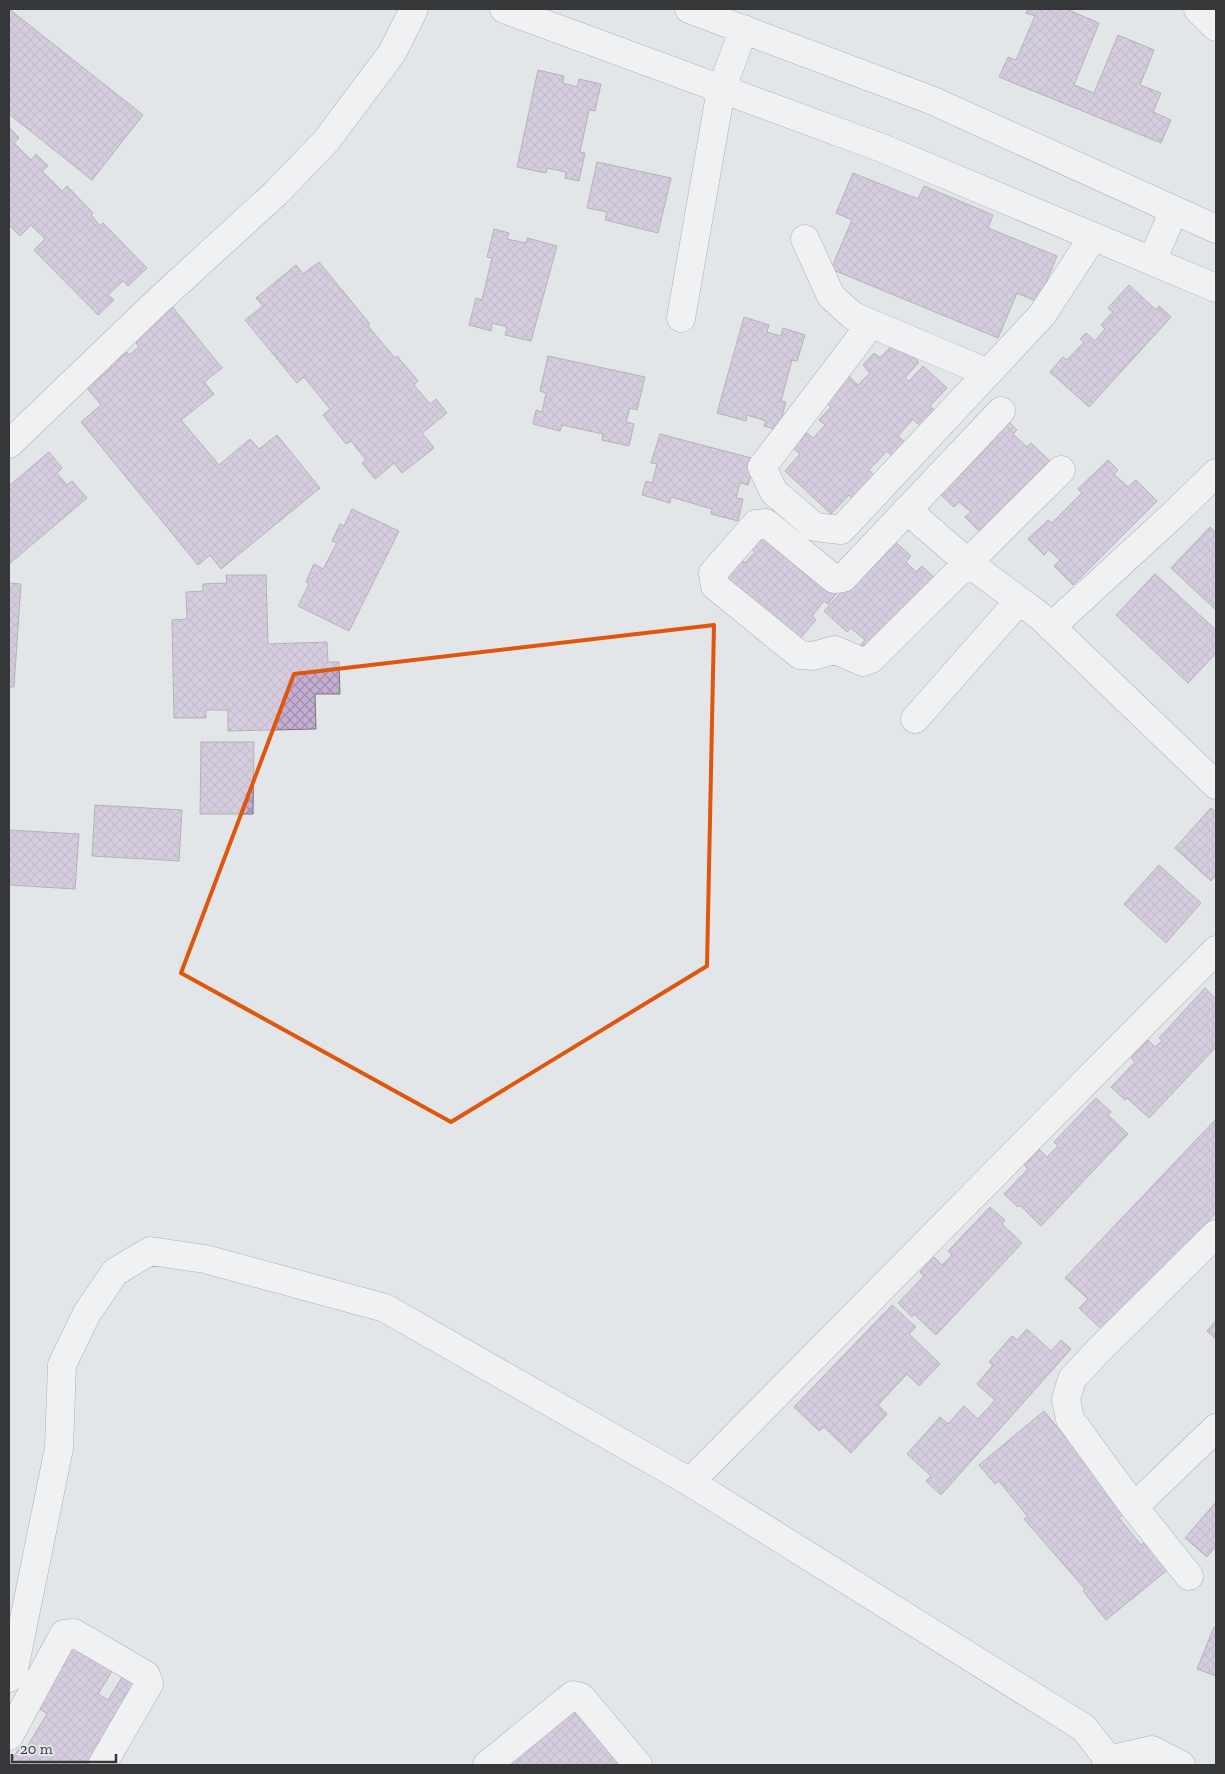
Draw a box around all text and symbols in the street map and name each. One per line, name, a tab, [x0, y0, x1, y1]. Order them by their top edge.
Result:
scale bar	[12, 1732, 116, 1764]
text: 20 m	[20, 1740, 53, 1758]

